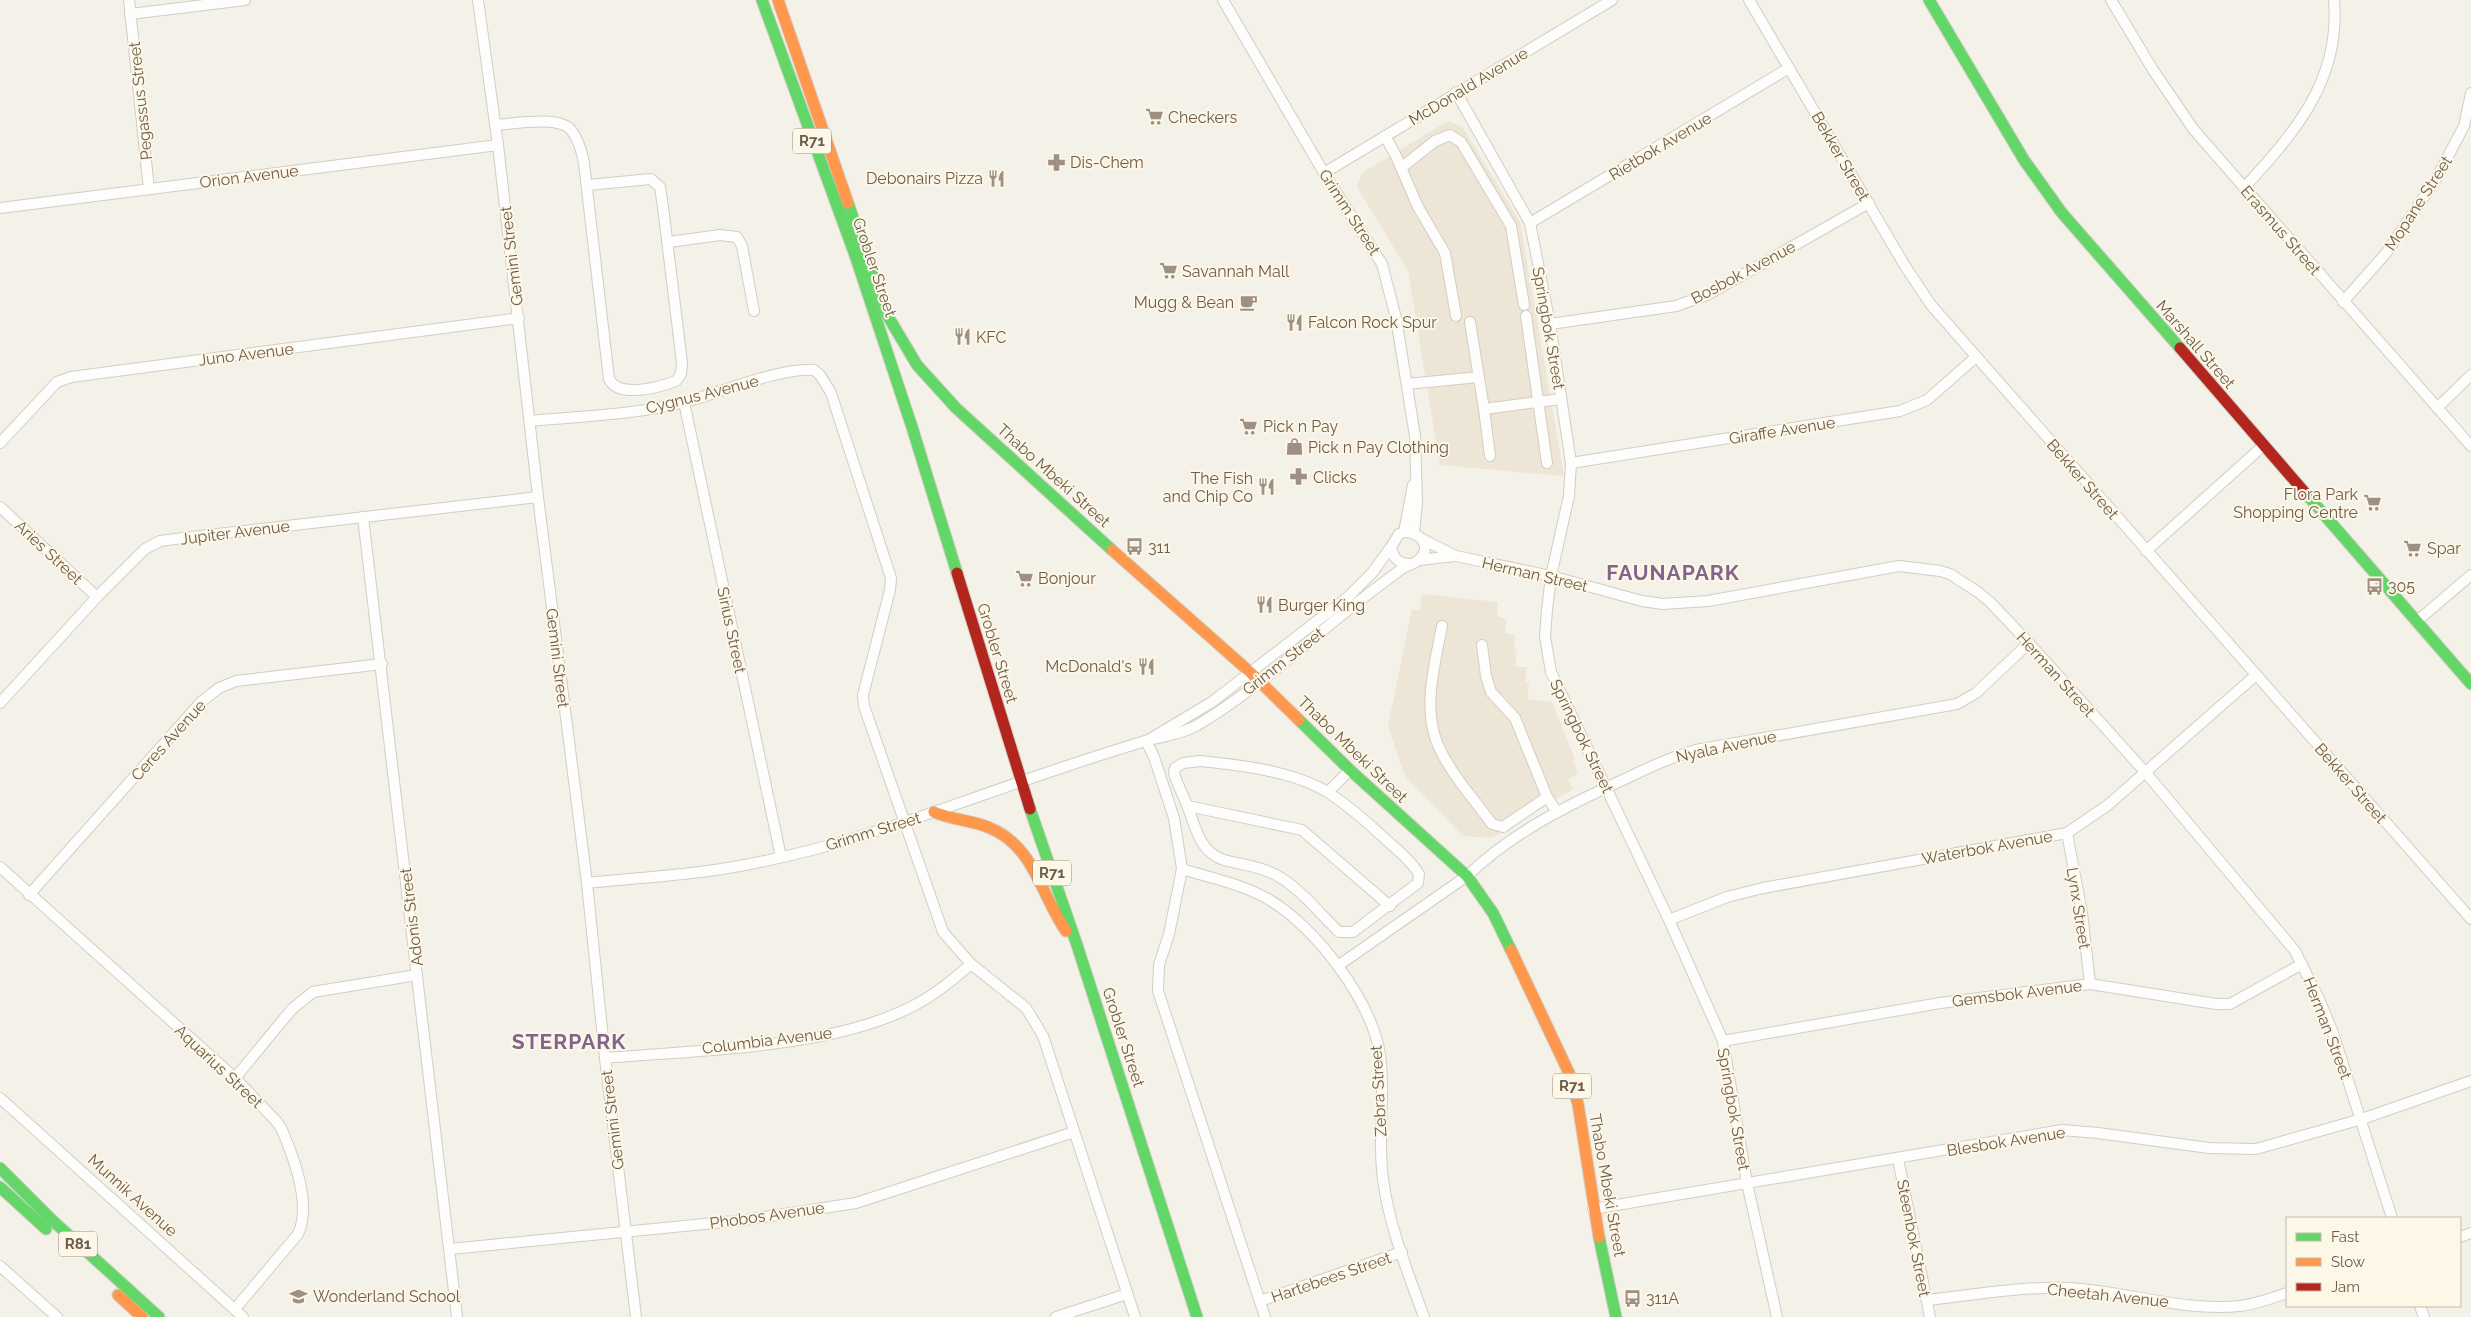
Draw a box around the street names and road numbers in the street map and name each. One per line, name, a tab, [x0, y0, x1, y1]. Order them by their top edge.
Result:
street label: Pegassus Street	[125, 40, 156, 161]
street label: McDonald Avenue	[1405, 43, 1531, 130]
street label: Rietbok Avenue	[1606, 108, 1715, 184]
street label: Bekker Street	[1807, 108, 1874, 205]
road number: R71	[793, 128, 831, 154]
street label: Mopane Street	[2381, 152, 2456, 254]
street label: Orion Avenue	[198, 161, 300, 192]
street label: Grimm Street	[1315, 166, 1385, 259]
street label: Erasmus Street	[2237, 182, 2325, 279]
street label: Gemini Street	[496, 204, 527, 307]
street label: Grobler Street	[849, 215, 901, 320]
street label: Bosbok Avenue	[1688, 237, 1799, 308]
street label: Springbok Street	[1528, 265, 1569, 392]
street label: Marshall Street	[2152, 296, 2240, 393]
street label: Juno Avenue	[197, 339, 295, 370]
street label: Cygnus Avenue	[644, 371, 760, 418]
street label: Giraffe Avenue	[1728, 413, 1837, 448]
street label: Thabo Mbeki Street	[993, 420, 1114, 531]
street label: Bekker Street	[2043, 435, 2123, 524]
street label: Aries Street	[11, 516, 87, 589]
street label: Jupiter Avenue	[179, 516, 291, 549]
street label: Herman Street	[1480, 553, 1590, 596]
street label: Sirius Street	[713, 585, 750, 676]
street label: Grobler Street	[973, 601, 1022, 706]
street label: Gemini Street	[542, 607, 573, 710]
street label: Grimm Street	[1239, 623, 1328, 699]
street label: Herman Street	[2012, 628, 2099, 721]
street label: Springbok Street	[1546, 676, 1618, 797]
street label: Thabo Mbeki Street	[1294, 692, 1412, 807]
street label: Ceres Avenue	[127, 696, 210, 785]
street label: Nyala Avenue	[1674, 727, 1778, 766]
street label: Bekker Street	[2311, 739, 2391, 828]
street label: Grimm Street	[823, 808, 924, 855]
street label: Waterbok Avenue	[1920, 827, 2054, 868]
road number: R71	[1033, 860, 1071, 886]
street label: Adonis Street	[396, 866, 427, 967]
street label: Lynx Street	[2063, 866, 2094, 951]
street label: Herman Street	[2299, 974, 2356, 1083]
street label: Gemsbok Avenue	[1951, 976, 2083, 1011]
street label: Grobler Street	[1098, 985, 1149, 1090]
street label: Aquarius Street	[171, 1021, 267, 1112]
street label: Columbia Avenue	[701, 1023, 833, 1058]
street label: Zebra Street	[1367, 1044, 1390, 1137]
street label: Springbok Street	[1713, 1046, 1754, 1173]
street label: Gemini Street	[597, 1068, 628, 1171]
road number: R71	[1553, 1074, 1591, 1098]
street label: Thabo Mbeki Street	[1586, 1112, 1630, 1259]
street label: Blesbok Avenue	[1945, 1123, 2067, 1160]
street label: Munnik Avenue	[84, 1150, 181, 1241]
street label: Steenbok Street	[1893, 1178, 1934, 1299]
street label: Phobos Avenue	[708, 1198, 826, 1233]
road number: R81	[59, 1232, 97, 1256]
street label: Hartebees Street	[1269, 1248, 1394, 1307]
street label: Cheetah Avenue	[2046, 1280, 2170, 1311]

